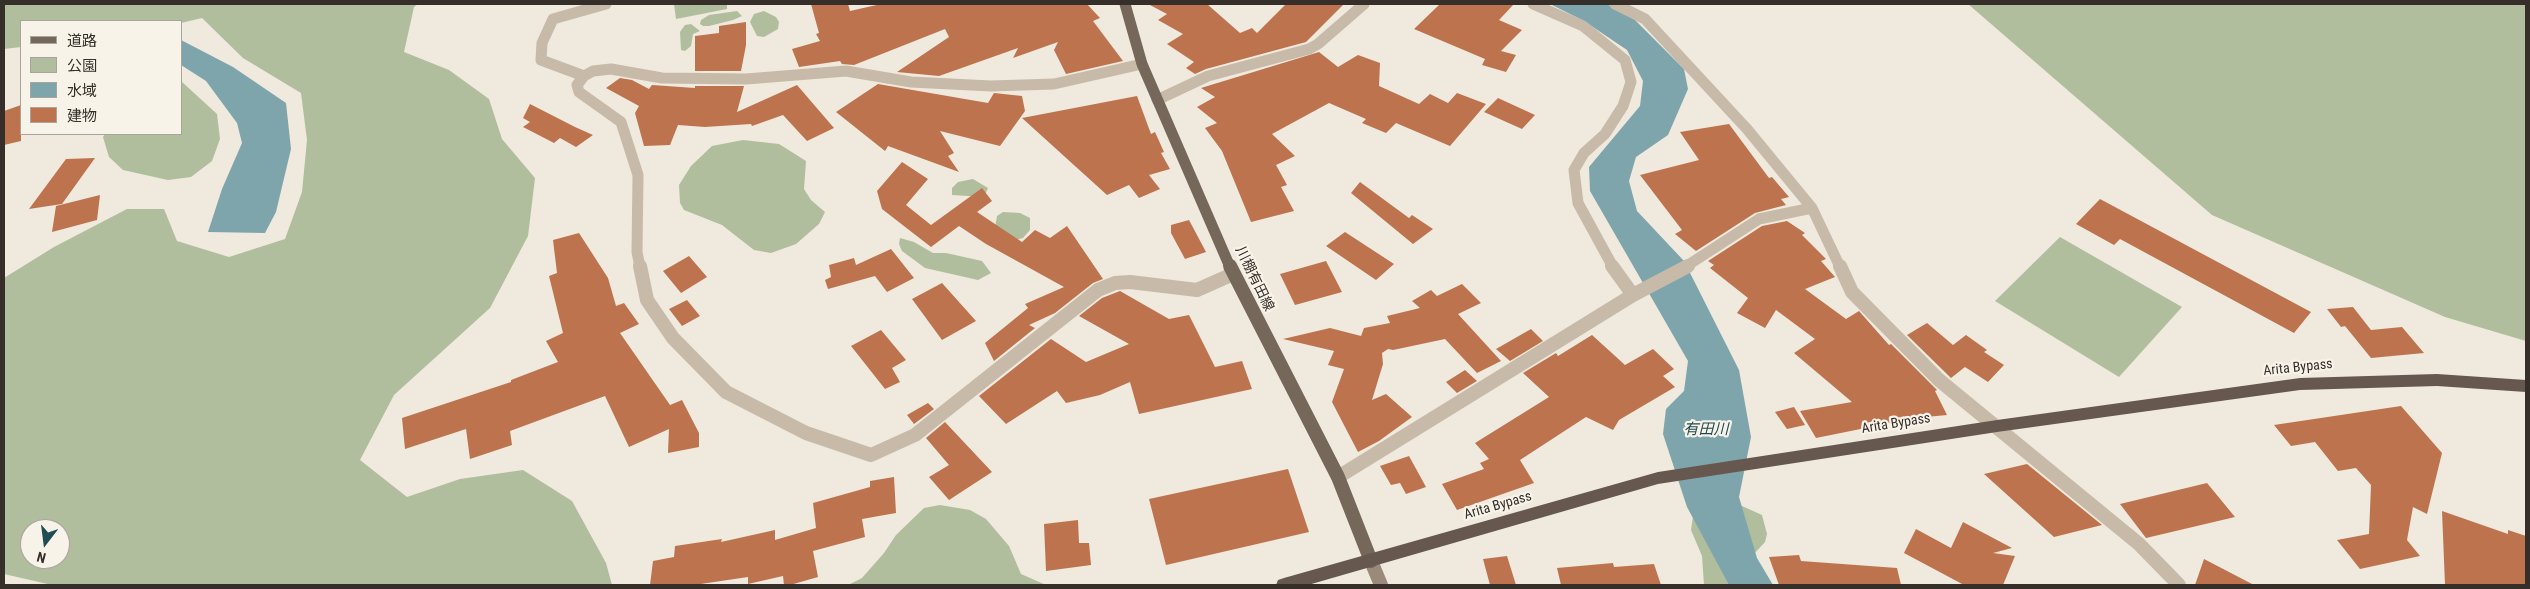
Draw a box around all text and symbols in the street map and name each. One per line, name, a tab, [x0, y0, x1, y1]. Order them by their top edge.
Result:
legend	[20, 20, 182, 135]
text: 道路	[67, 32, 97, 50]
text: 公園	[67, 57, 97, 75]
text: 水域	[67, 82, 97, 100]
text: 建物	[67, 107, 97, 125]
street label: 川棚有田線	[1231, 244, 1277, 314]
street label: Arita Bypass	[2263, 356, 2333, 380]
street label: Arita Bypass	[1860, 410, 1932, 438]
water label: 有田川	[1684, 421, 1728, 439]
street label: Arita Bypass	[1462, 488, 1534, 524]
north arrow	[20, 519, 70, 569]
text: N	[35, 549, 48, 566]

